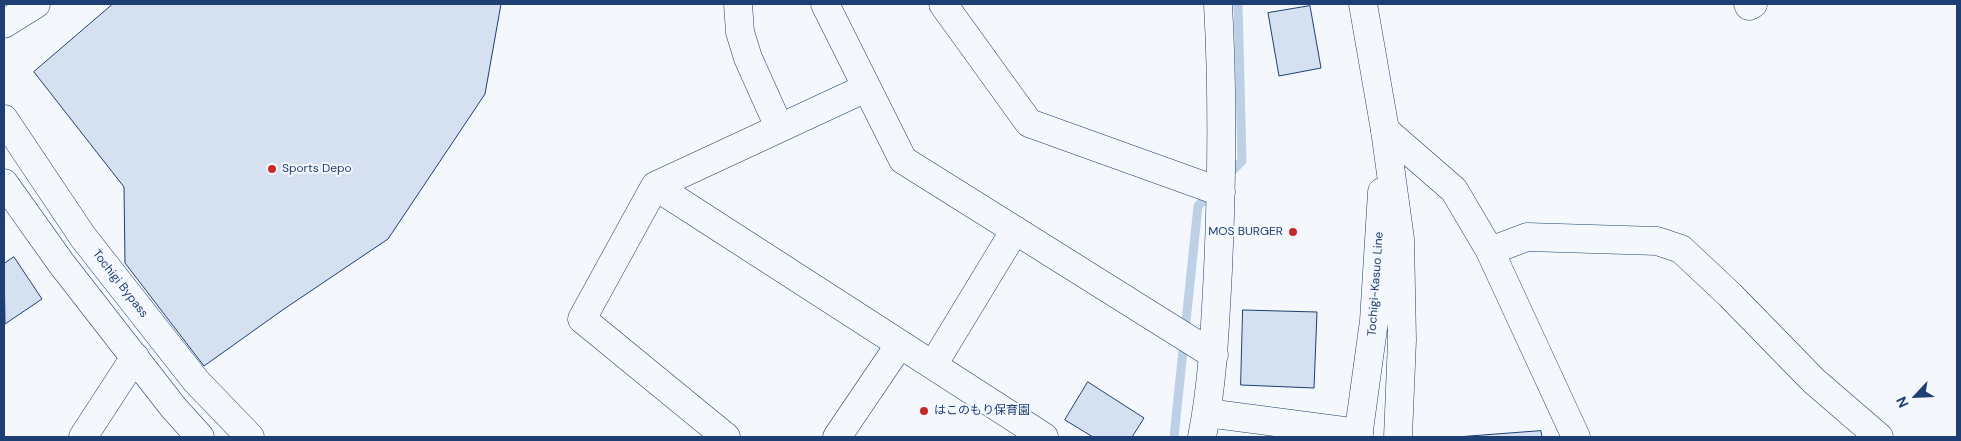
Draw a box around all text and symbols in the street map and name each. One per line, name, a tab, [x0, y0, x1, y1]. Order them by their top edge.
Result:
place label: Sports Depo	[282, 162, 352, 176]
marker: Sports Depo	[266, 163, 278, 175]
place label: MOS BURGER	[1208, 225, 1283, 239]
marker: MOS BURGER	[1287, 226, 1299, 238]
street label: Tochigi-Kasuo Line	[1365, 231, 1387, 337]
street label: Tochigi Bypass	[89, 247, 151, 321]
north arrow	[1891, 371, 1941, 421]
text: N	[1892, 394, 1913, 411]
place label: はこのもり保育園	[934, 404, 1030, 418]
marker: はこのもり保育園	[918, 405, 930, 417]

